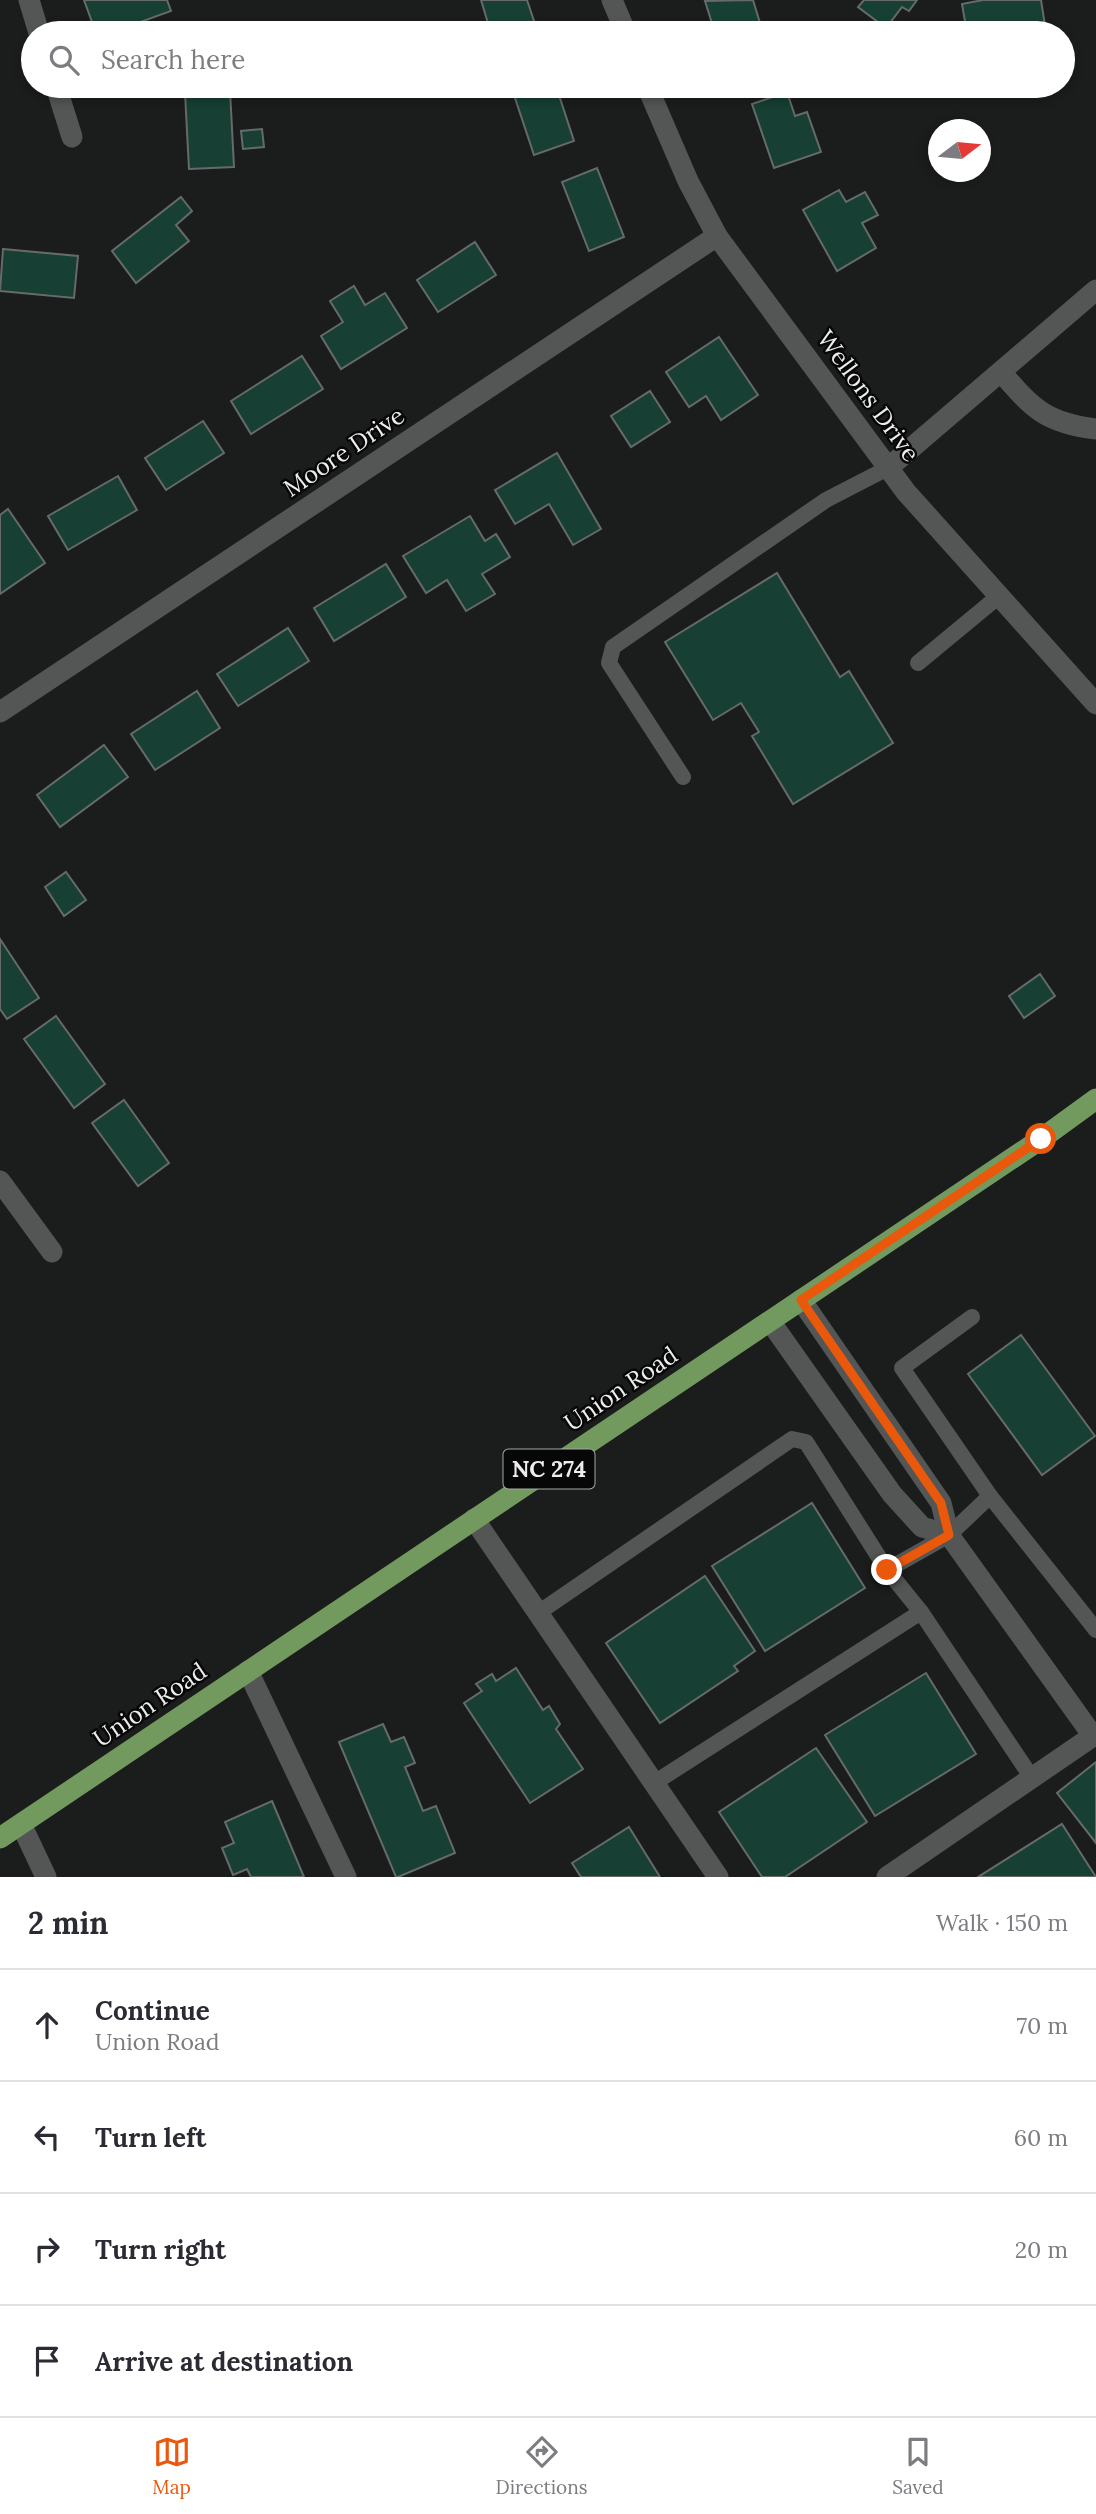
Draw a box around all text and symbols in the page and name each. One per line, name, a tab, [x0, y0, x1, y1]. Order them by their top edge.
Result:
search box	[21, 21, 1075, 98]
icon: search	[45, 41, 83, 79]
text: Search here	[101, 43, 245, 76]
north arrow	[928, 119, 991, 182]
street label: Wellons Drive	[810, 324, 927, 468]
street label: Moore Drive	[277, 400, 410, 503]
route start	[1025, 1123, 1056, 1154]
street label: Union Road	[558, 1339, 683, 1438]
road number: NC 274	[504, 1450, 594, 1488]
route end	[871, 1554, 902, 1585]
street label: Union Road	[87, 1655, 212, 1754]
text: 2 min	[28, 1904, 108, 1942]
text: Walk · 150 m	[936, 1908, 1068, 1937]
text: Continue	[95, 1994, 210, 2027]
icon: ahead	[28, 2006, 66, 2044]
text: 70 m	[1017, 2011, 1068, 2040]
text: Union Road	[95, 2027, 220, 2056]
icon: left	[28, 2118, 66, 2156]
text: Turn left	[95, 2121, 206, 2154]
text: 60 m	[1014, 2123, 1068, 2152]
icon: right	[28, 2230, 66, 2268]
text: Turn right	[95, 2233, 226, 2266]
text: 20 m	[1015, 2235, 1068, 2264]
icon: arrive	[28, 2342, 66, 2380]
text: Arrive at destination	[95, 2345, 353, 2378]
tab: Map	[152, 2433, 191, 2499]
tab: Directions	[496, 2433, 588, 2499]
tab: Saved	[892, 2433, 944, 2499]

